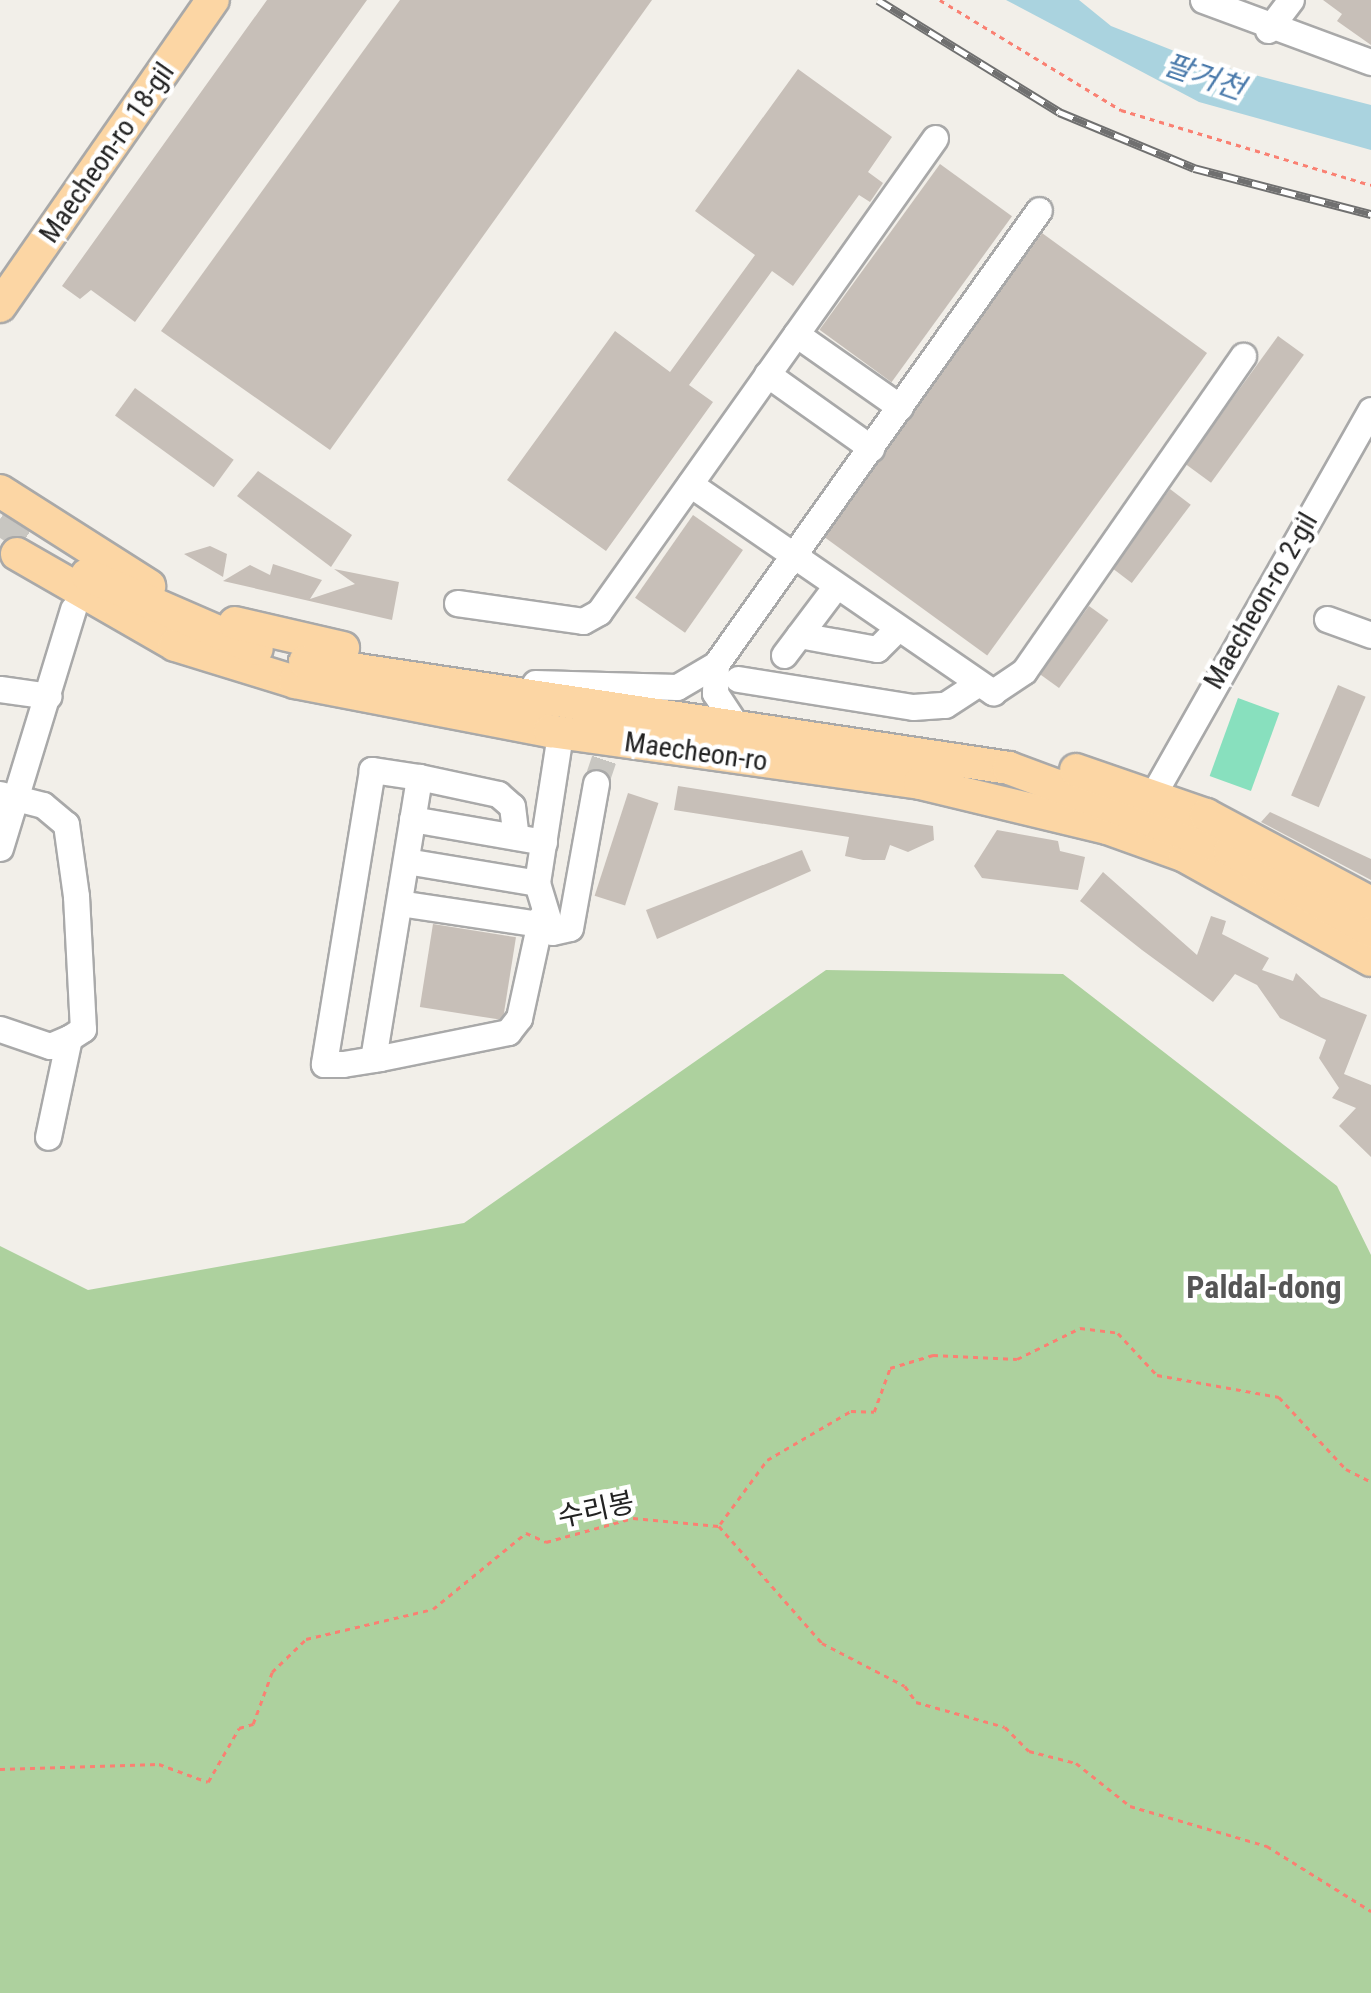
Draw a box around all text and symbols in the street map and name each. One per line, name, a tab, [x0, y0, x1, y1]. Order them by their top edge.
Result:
water label: 팔거천	[1159, 47, 1249, 107]
street label: Maecheon-ro 18-gil	[32, 57, 182, 249]
street label: Maecheon-ro 2-gil	[1197, 507, 1325, 695]
street label: Maecheon-ro	[622, 725, 770, 779]
district label: Paldal-dong	[1186, 1268, 1342, 1306]
street label: 수리봉	[555, 1486, 637, 1534]

